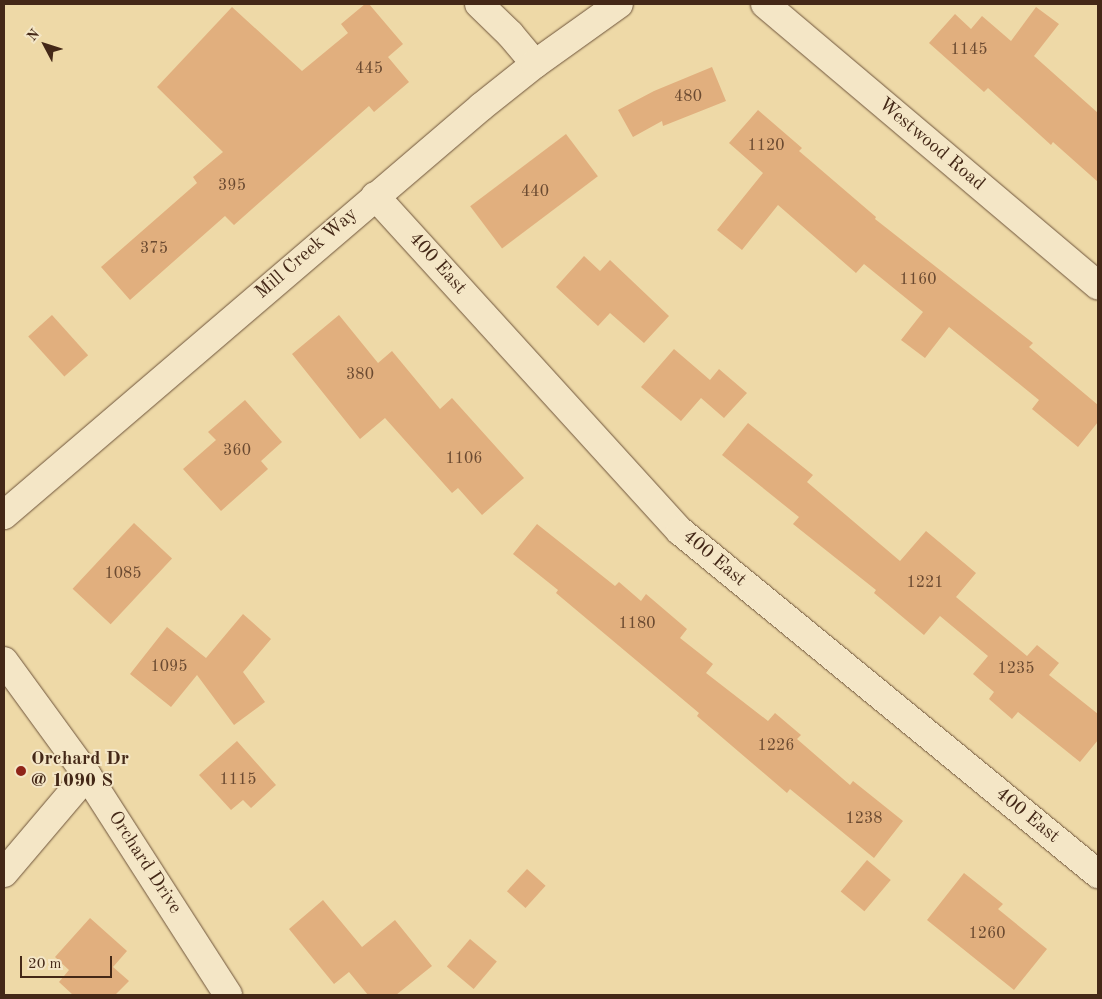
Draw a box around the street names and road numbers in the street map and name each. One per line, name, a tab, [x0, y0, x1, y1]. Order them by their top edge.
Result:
street label: Westwood Road	[873, 94, 989, 196]
street label: Mill Creek Way	[251, 203, 363, 305]
street label: 400 East	[403, 228, 471, 300]
street label: 400 East	[678, 526, 750, 592]
street label: 400 East	[990, 783, 1064, 849]
street label: Orchard Drive	[102, 807, 186, 919]

